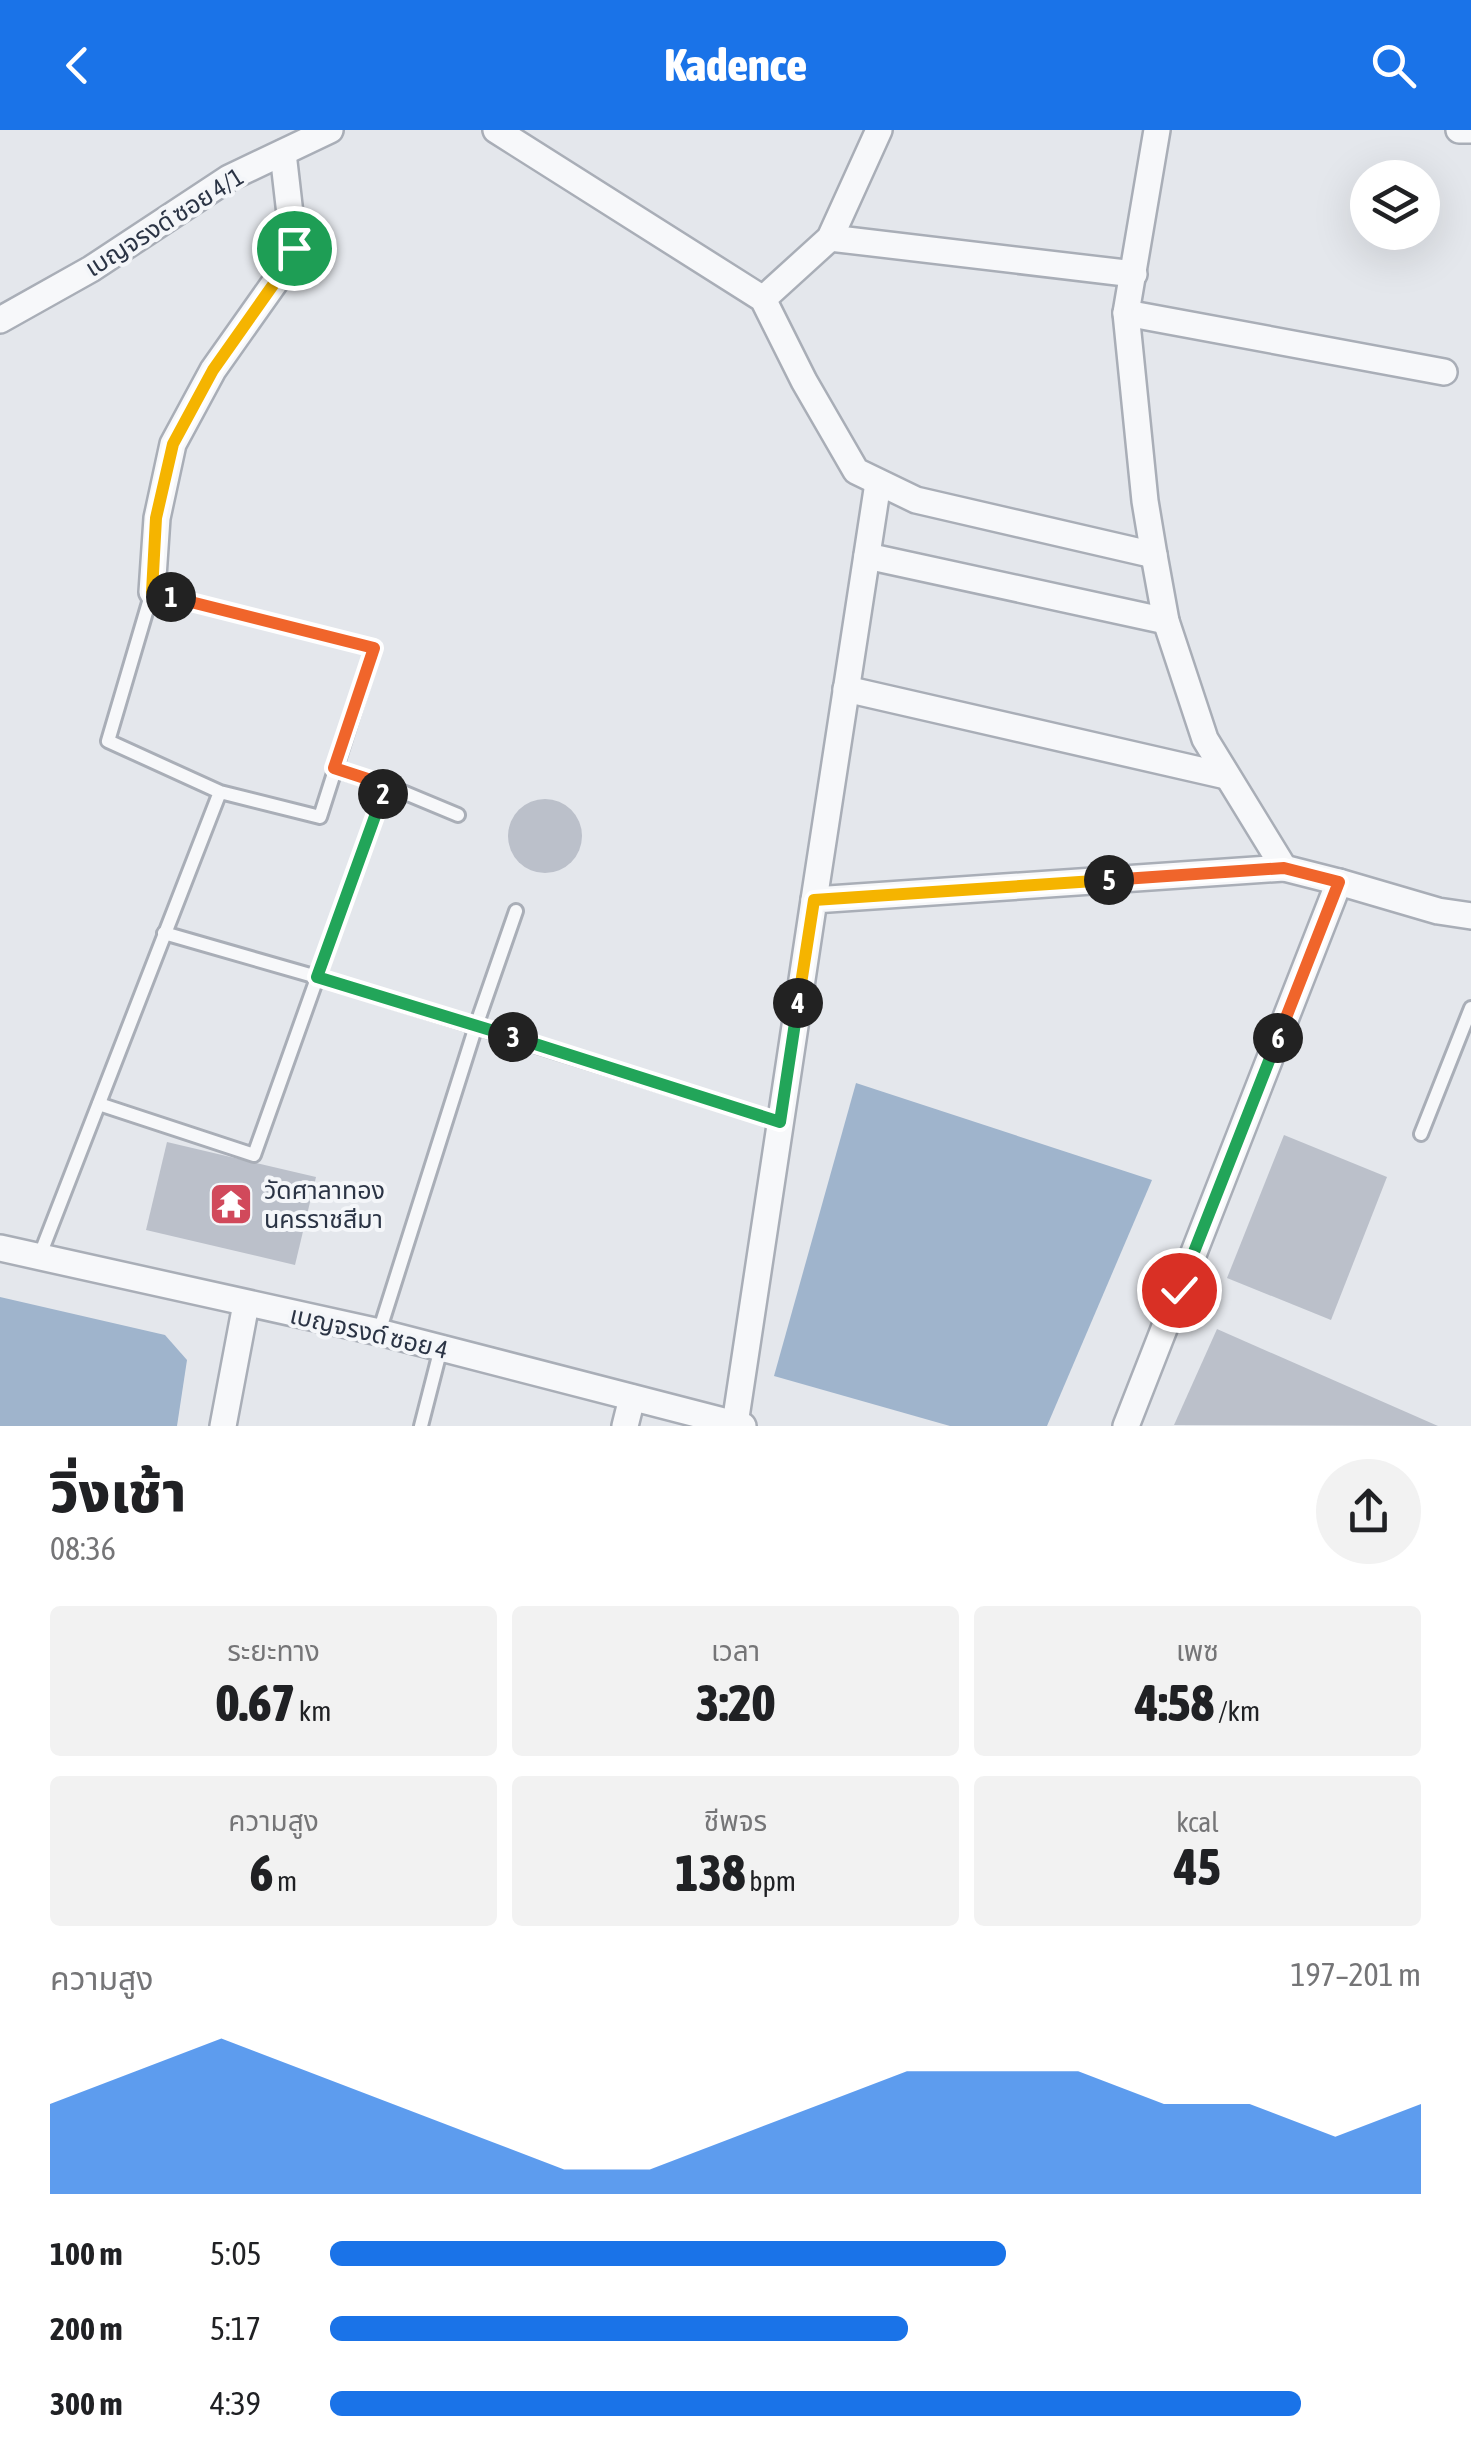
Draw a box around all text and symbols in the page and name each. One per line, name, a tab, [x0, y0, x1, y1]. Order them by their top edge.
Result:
icon: back	[50, 38, 105, 93]
icon: search	[1366, 38, 1421, 93]
text: Kadence	[664, 39, 807, 91]
map controls	[1350, 160, 1440, 250]
button: layers	[1350, 160, 1440, 250]
street label: เบญจรงด์ ซอย 4/1	[80, 162, 248, 282]
pin	[252, 206, 337, 291]
icon: arrive	[267, 221, 322, 276]
pin: 1	[146, 572, 196, 622]
text: 1	[164, 581, 178, 613]
pin: 2	[358, 769, 408, 819]
text: 2	[376, 778, 390, 810]
pin: 5	[1084, 855, 1134, 905]
text: 5	[1102, 864, 1116, 896]
pin: 4	[773, 978, 823, 1028]
text: 4	[791, 987, 805, 1019]
pin: 3	[488, 1012, 538, 1062]
pin: 6	[1253, 1013, 1303, 1063]
text: 3	[506, 1021, 520, 1053]
text: 6	[1271, 1022, 1285, 1054]
place label: วัดศาลาทอง นครราชสีมา	[264, 1176, 385, 1233]
temple icon: วัดศาลาทอง นครราชสีมา	[208, 1181, 254, 1227]
pin	[1137, 1248, 1222, 1333]
icon: check	[1152, 1263, 1207, 1318]
street label: เบญจรงด์ ซอย 4	[287, 1300, 451, 1364]
button: share	[1316, 1459, 1421, 1564]
text: วิ่งเช้า	[50, 1461, 186, 1524]
text: 08:36	[50, 1530, 116, 1567]
text: ระยะทาง	[227, 1635, 320, 1667]
text: เวลา	[711, 1635, 760, 1667]
text: เพซ	[1176, 1635, 1219, 1667]
text: 0.67	[216, 1674, 295, 1732]
text: 3:20	[696, 1674, 775, 1732]
text: 4:58	[1135, 1674, 1214, 1732]
text: km	[295, 1695, 331, 1727]
text: /km	[1214, 1695, 1260, 1727]
text: ความสูง	[228, 1805, 319, 1837]
text: ชีพจร	[704, 1805, 767, 1837]
text: kcal	[1176, 1806, 1219, 1838]
text: 45	[1174, 1838, 1221, 1896]
text: 6	[250, 1844, 273, 1902]
text: 138	[675, 1844, 745, 1902]
text: m	[273, 1865, 297, 1897]
text: bpm	[745, 1865, 796, 1897]
text: 197–201 m	[1291, 1956, 1421, 1993]
text: ความสูง	[50, 1960, 154, 1997]
text: 100 m	[50, 2235, 123, 2272]
text: 5:05	[210, 2235, 261, 2272]
text: 200 m	[50, 2310, 123, 2347]
text: 5:17	[210, 2310, 261, 2347]
text: 300 m	[50, 2385, 123, 2422]
text: 4:39	[210, 2385, 261, 2422]

